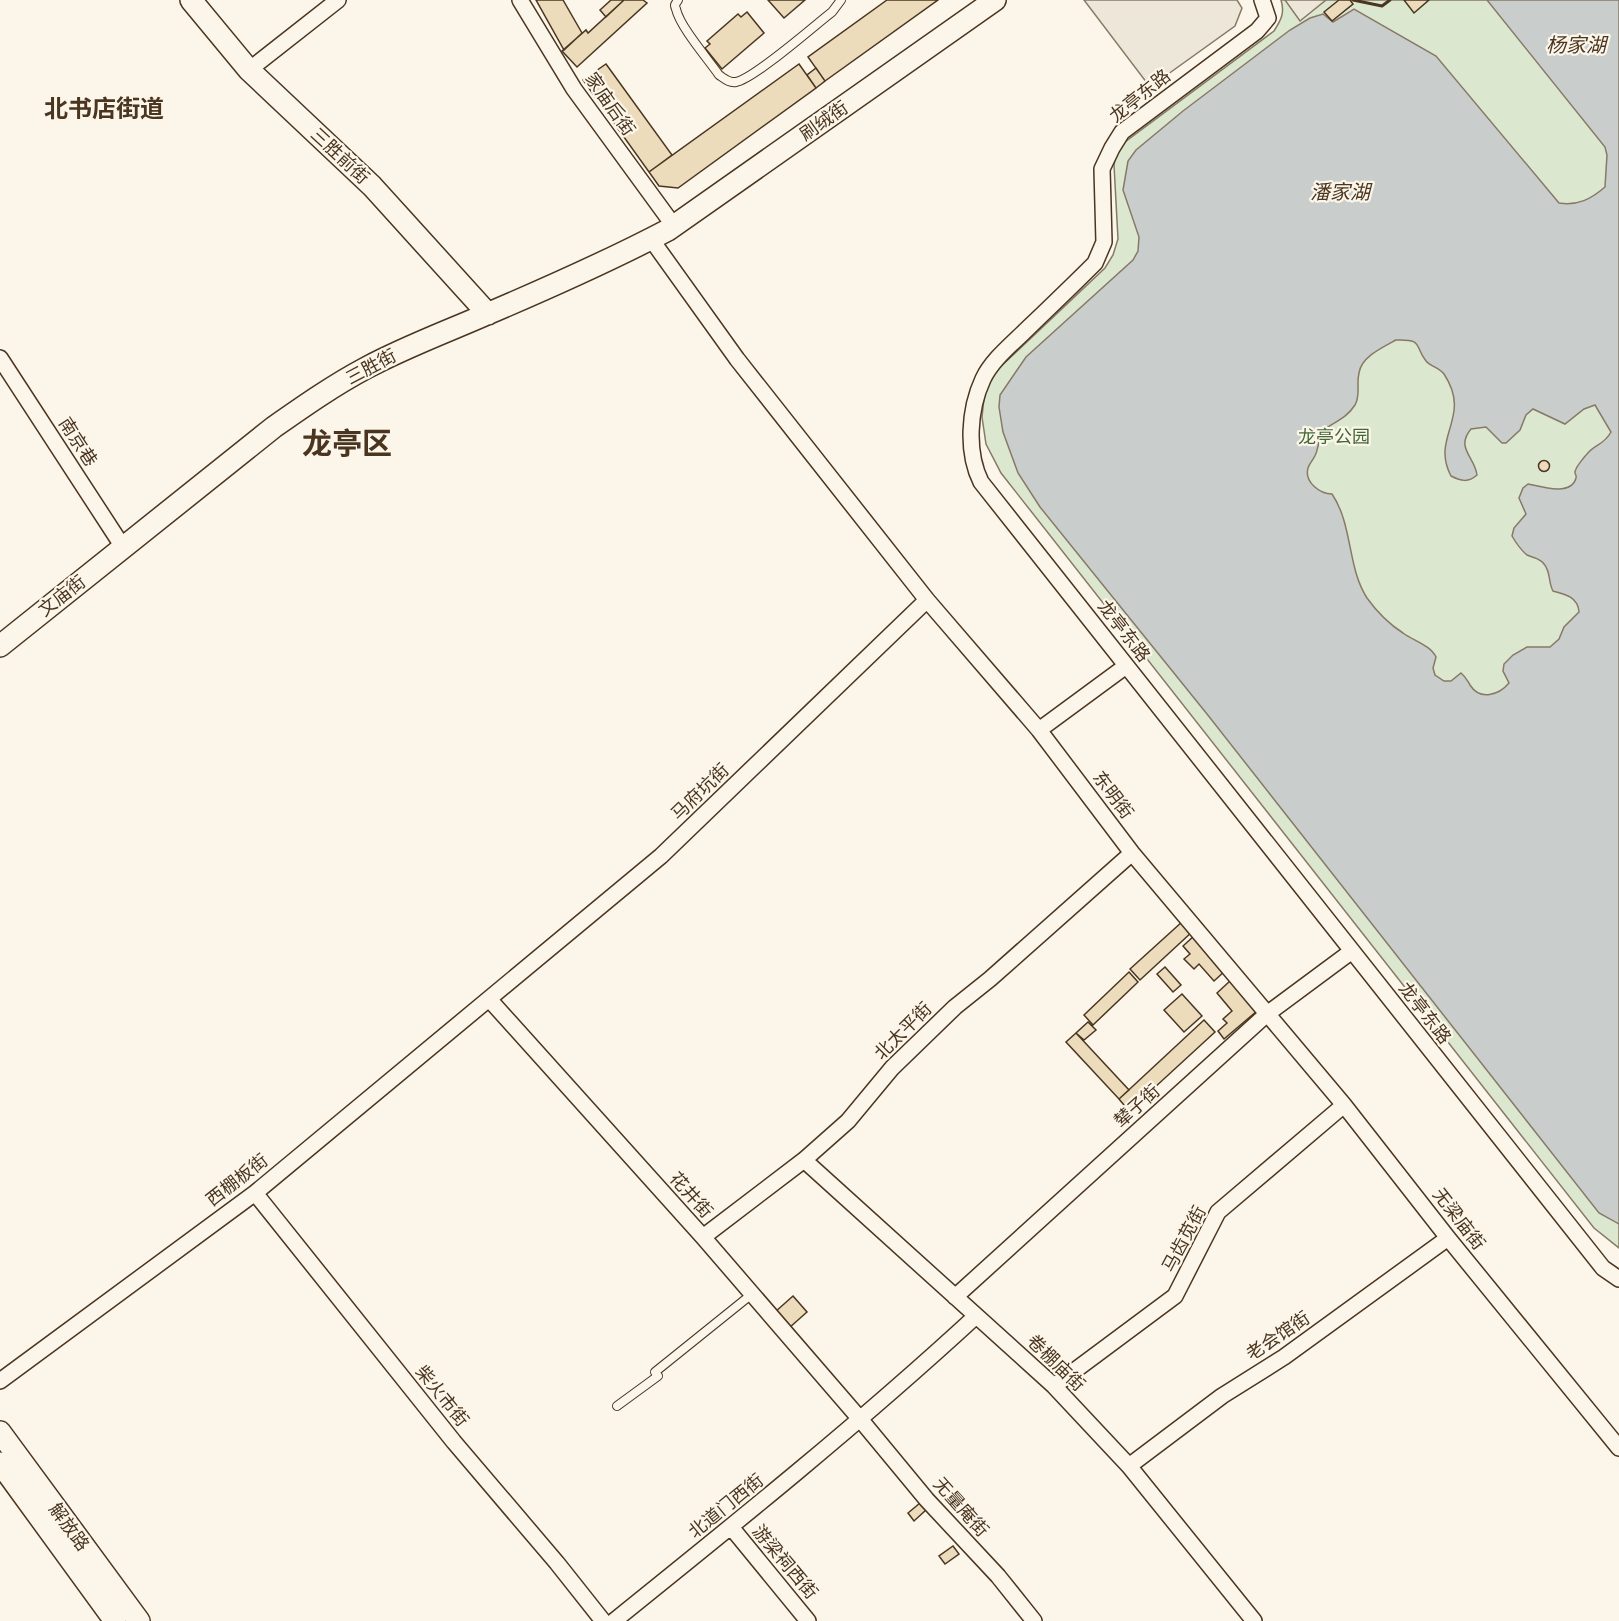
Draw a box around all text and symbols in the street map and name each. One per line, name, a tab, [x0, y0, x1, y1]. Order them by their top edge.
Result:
water label: 杨家湖	[1546, 34, 1609, 57]
street label: 龙亭东路	[1105, 65, 1175, 127]
street label: 家庙后街	[580, 68, 640, 140]
district label: 北书店街道	[44, 95, 164, 123]
street label: 刷绒街	[796, 97, 852, 145]
street label: 三胜前街	[306, 123, 374, 189]
water label: 潘家湖	[1310, 181, 1373, 204]
street label: 三胜街	[342, 345, 400, 389]
street label: 南京巷	[54, 413, 102, 471]
district label: 龙亭区	[302, 426, 392, 462]
park label: 龙亭公园	[1298, 426, 1370, 448]
street label: 文庙街	[34, 571, 90, 621]
street label: 龙亭东路	[1093, 596, 1155, 666]
street label: 马府坑街	[666, 759, 734, 825]
street label: 东明街	[1088, 767, 1138, 823]
street label: 龙亭东路	[1394, 978, 1456, 1048]
street label: 北太平街	[870, 998, 936, 1064]
street label: 辇子街	[1110, 1080, 1164, 1132]
street label: 西棚板街	[202, 1149, 272, 1211]
street label: 花井街	[665, 1168, 717, 1222]
street label: 无梁庙街	[1428, 1184, 1490, 1254]
street label: 马齿苋街	[1157, 1202, 1211, 1276]
street label: 老会馆街	[1242, 1307, 1314, 1365]
street label: 卷棚庙街	[1022, 1330, 1090, 1396]
street label: 柴火市街	[411, 1361, 473, 1431]
street label: 北道门西街	[684, 1469, 768, 1543]
street label: 无量庵街	[929, 1473, 993, 1541]
street label: 解放路	[44, 1499, 94, 1555]
street label: 游梁祠西街	[748, 1520, 822, 1604]

